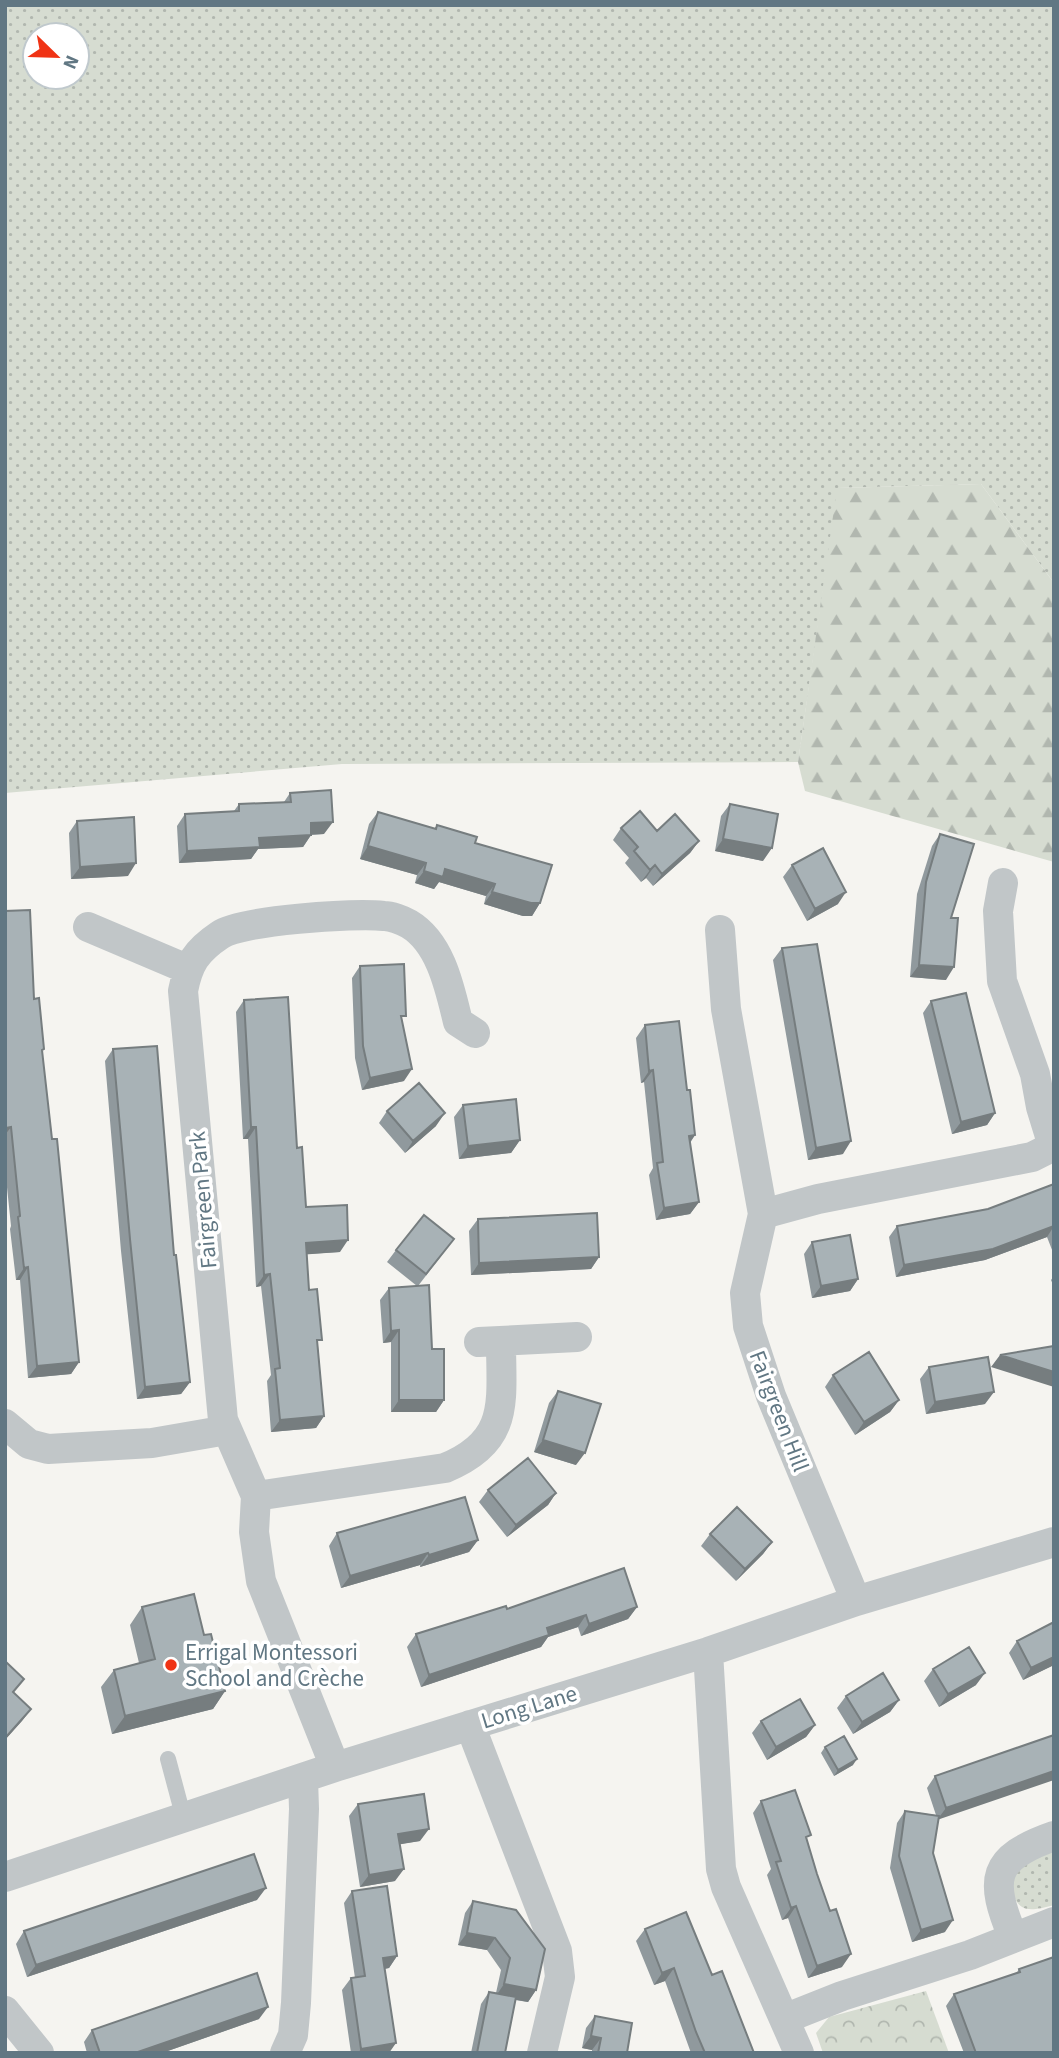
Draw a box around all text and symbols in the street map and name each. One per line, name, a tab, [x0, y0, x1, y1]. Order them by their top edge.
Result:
north arrow	[21, 21, 91, 91]
text: N	[55, 51, 85, 73]
street label: Fairgreen Park	[180, 1129, 225, 1270]
street label: Fairgreen Hill	[741, 1346, 817, 1476]
place label: Errigal Montessori School and Crèche	[185, 1636, 364, 1695]
marker: Errigal Montessori School and Crèche	[163, 1657, 179, 1673]
street label: Long Lane	[477, 1677, 581, 1737]

